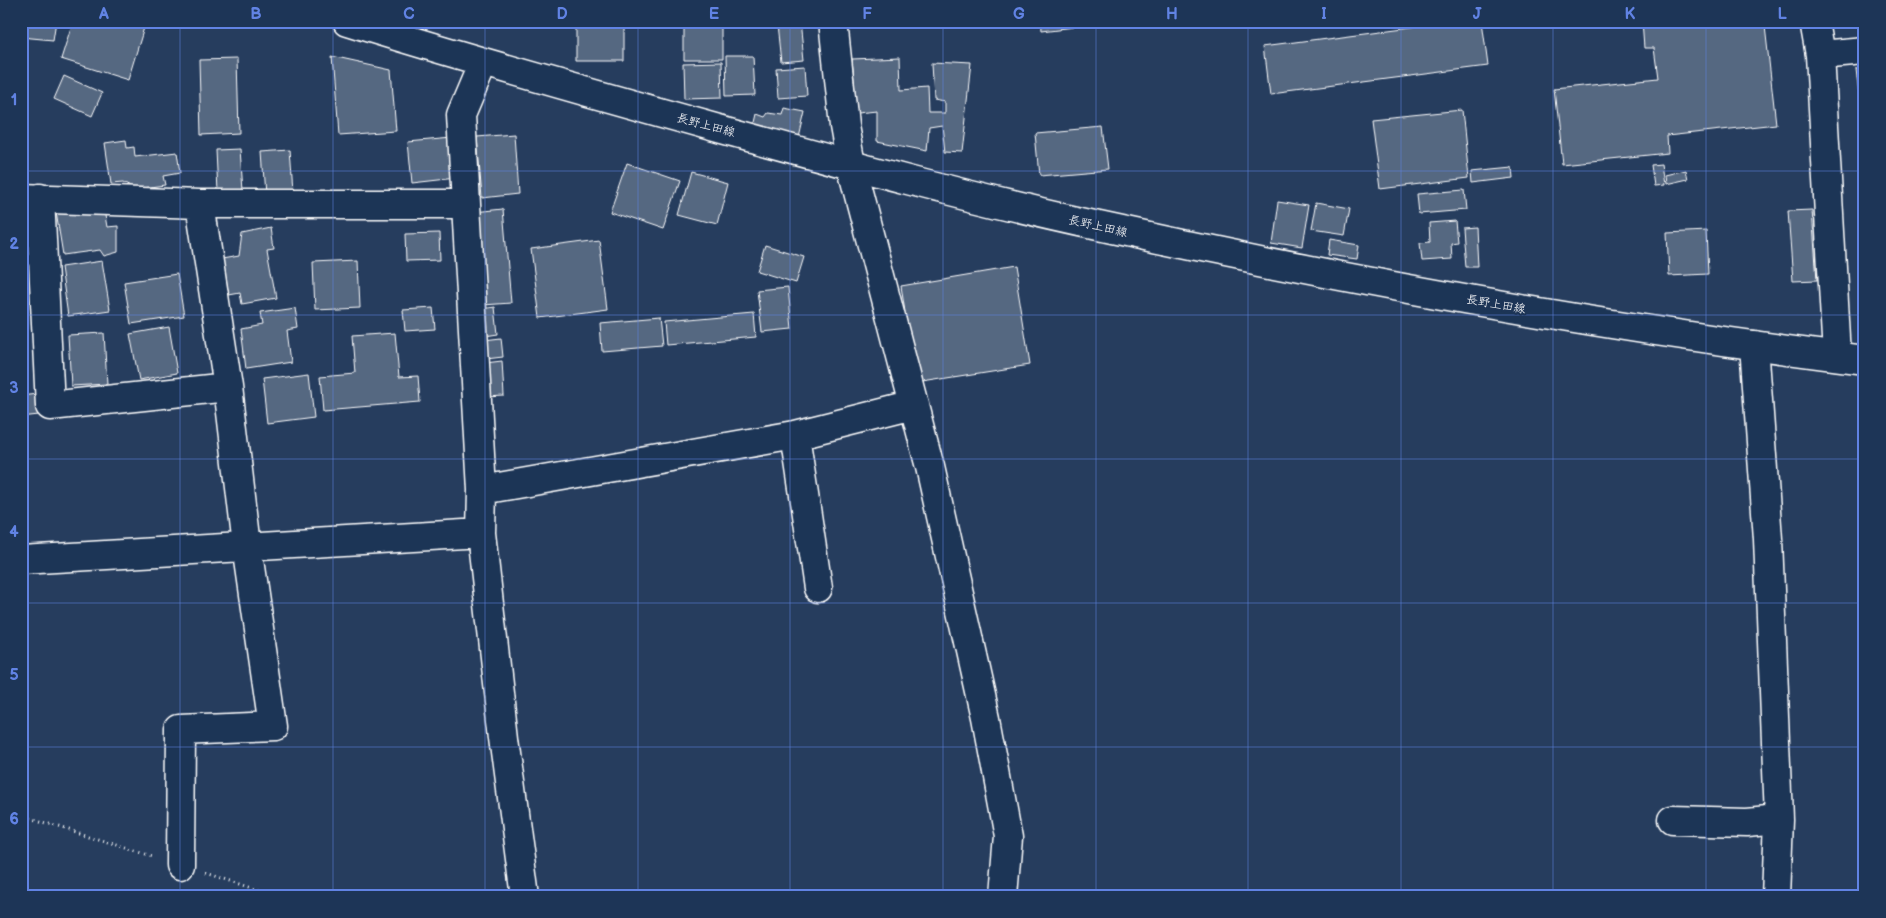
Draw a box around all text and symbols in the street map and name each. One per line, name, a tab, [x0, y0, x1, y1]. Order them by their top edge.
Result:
text: A	[98, 5, 109, 24]
text: B	[250, 5, 262, 24]
text: C	[403, 5, 415, 24]
text: D	[556, 5, 568, 24]
text: E	[709, 5, 719, 24]
text: F	[862, 5, 872, 24]
text: G	[1013, 5, 1025, 24]
text: H	[1166, 5, 1178, 24]
text: I	[1321, 5, 1327, 24]
text: J	[1473, 5, 1482, 24]
text: K	[1625, 5, 1636, 24]
text: L	[1777, 5, 1787, 24]
text: 1	[11, 91, 17, 110]
street label: 長野上田線	[675, 110, 737, 140]
street label: 長野上田線	[1067, 212, 1129, 241]
text: 2	[9, 235, 19, 254]
street label: 長野上田線	[1465, 292, 1527, 317]
text: 3	[9, 379, 19, 398]
text: 4	[9, 523, 19, 542]
text: 5	[9, 666, 19, 685]
text: 6	[9, 810, 19, 829]

